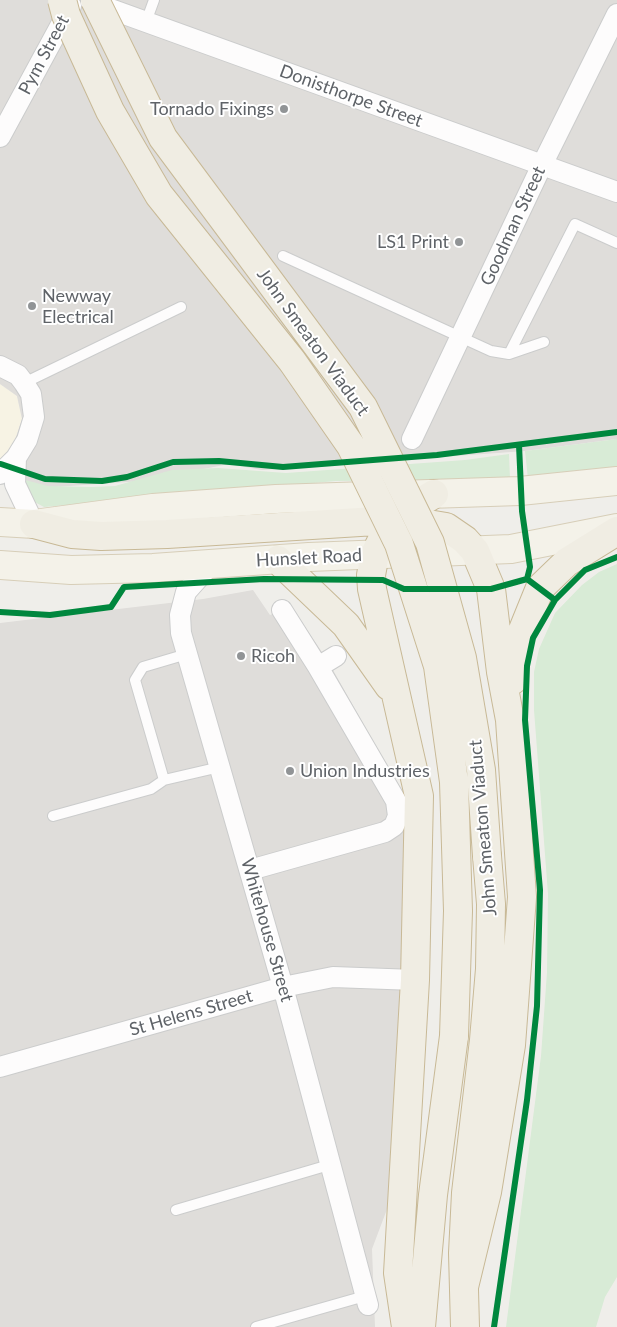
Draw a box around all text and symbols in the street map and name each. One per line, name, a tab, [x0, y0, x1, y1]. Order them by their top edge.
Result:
street label: Pym Street	[14, 12, 74, 98]
street label: Donisthorpe Street	[276, 60, 426, 132]
place label: Tornado Fixings	[150, 98, 274, 120]
marker: Tornado Fixings	[278, 103, 290, 115]
street label: Goodman Street	[476, 163, 550, 289]
place label: LS1 Print	[377, 231, 449, 253]
marker: LS1 Print	[453, 236, 465, 248]
street label: John Smeaton Viaduct	[252, 264, 374, 420]
place label: Newway Electrical	[42, 285, 114, 328]
marker: Newway Electrical	[26, 300, 38, 312]
street label: Hunslet Road	[255, 544, 363, 572]
place label: Ricoh	[251, 645, 295, 667]
marker: Ricoh	[235, 650, 247, 662]
street label: John Smeaton Viaduct	[465, 739, 501, 917]
place label: Union Industries	[300, 760, 430, 782]
marker: Union Industries	[284, 765, 296, 777]
street label: Whitehouse Street	[236, 856, 298, 1004]
street label: St Helens Street	[127, 985, 255, 1041]

